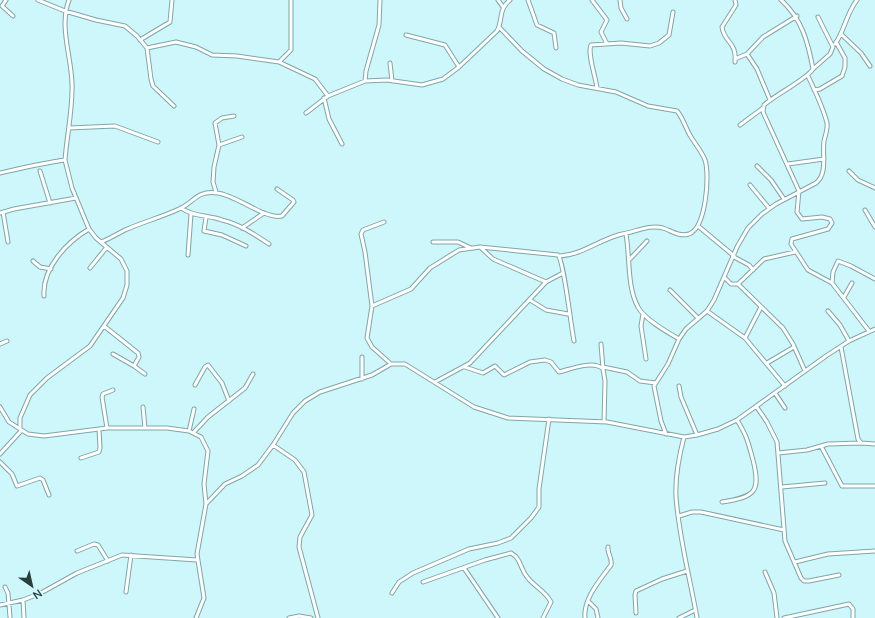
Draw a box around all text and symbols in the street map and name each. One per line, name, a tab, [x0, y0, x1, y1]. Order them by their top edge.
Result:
north arrow	[12, 566, 52, 606]
text: N	[30, 586, 45, 602]

